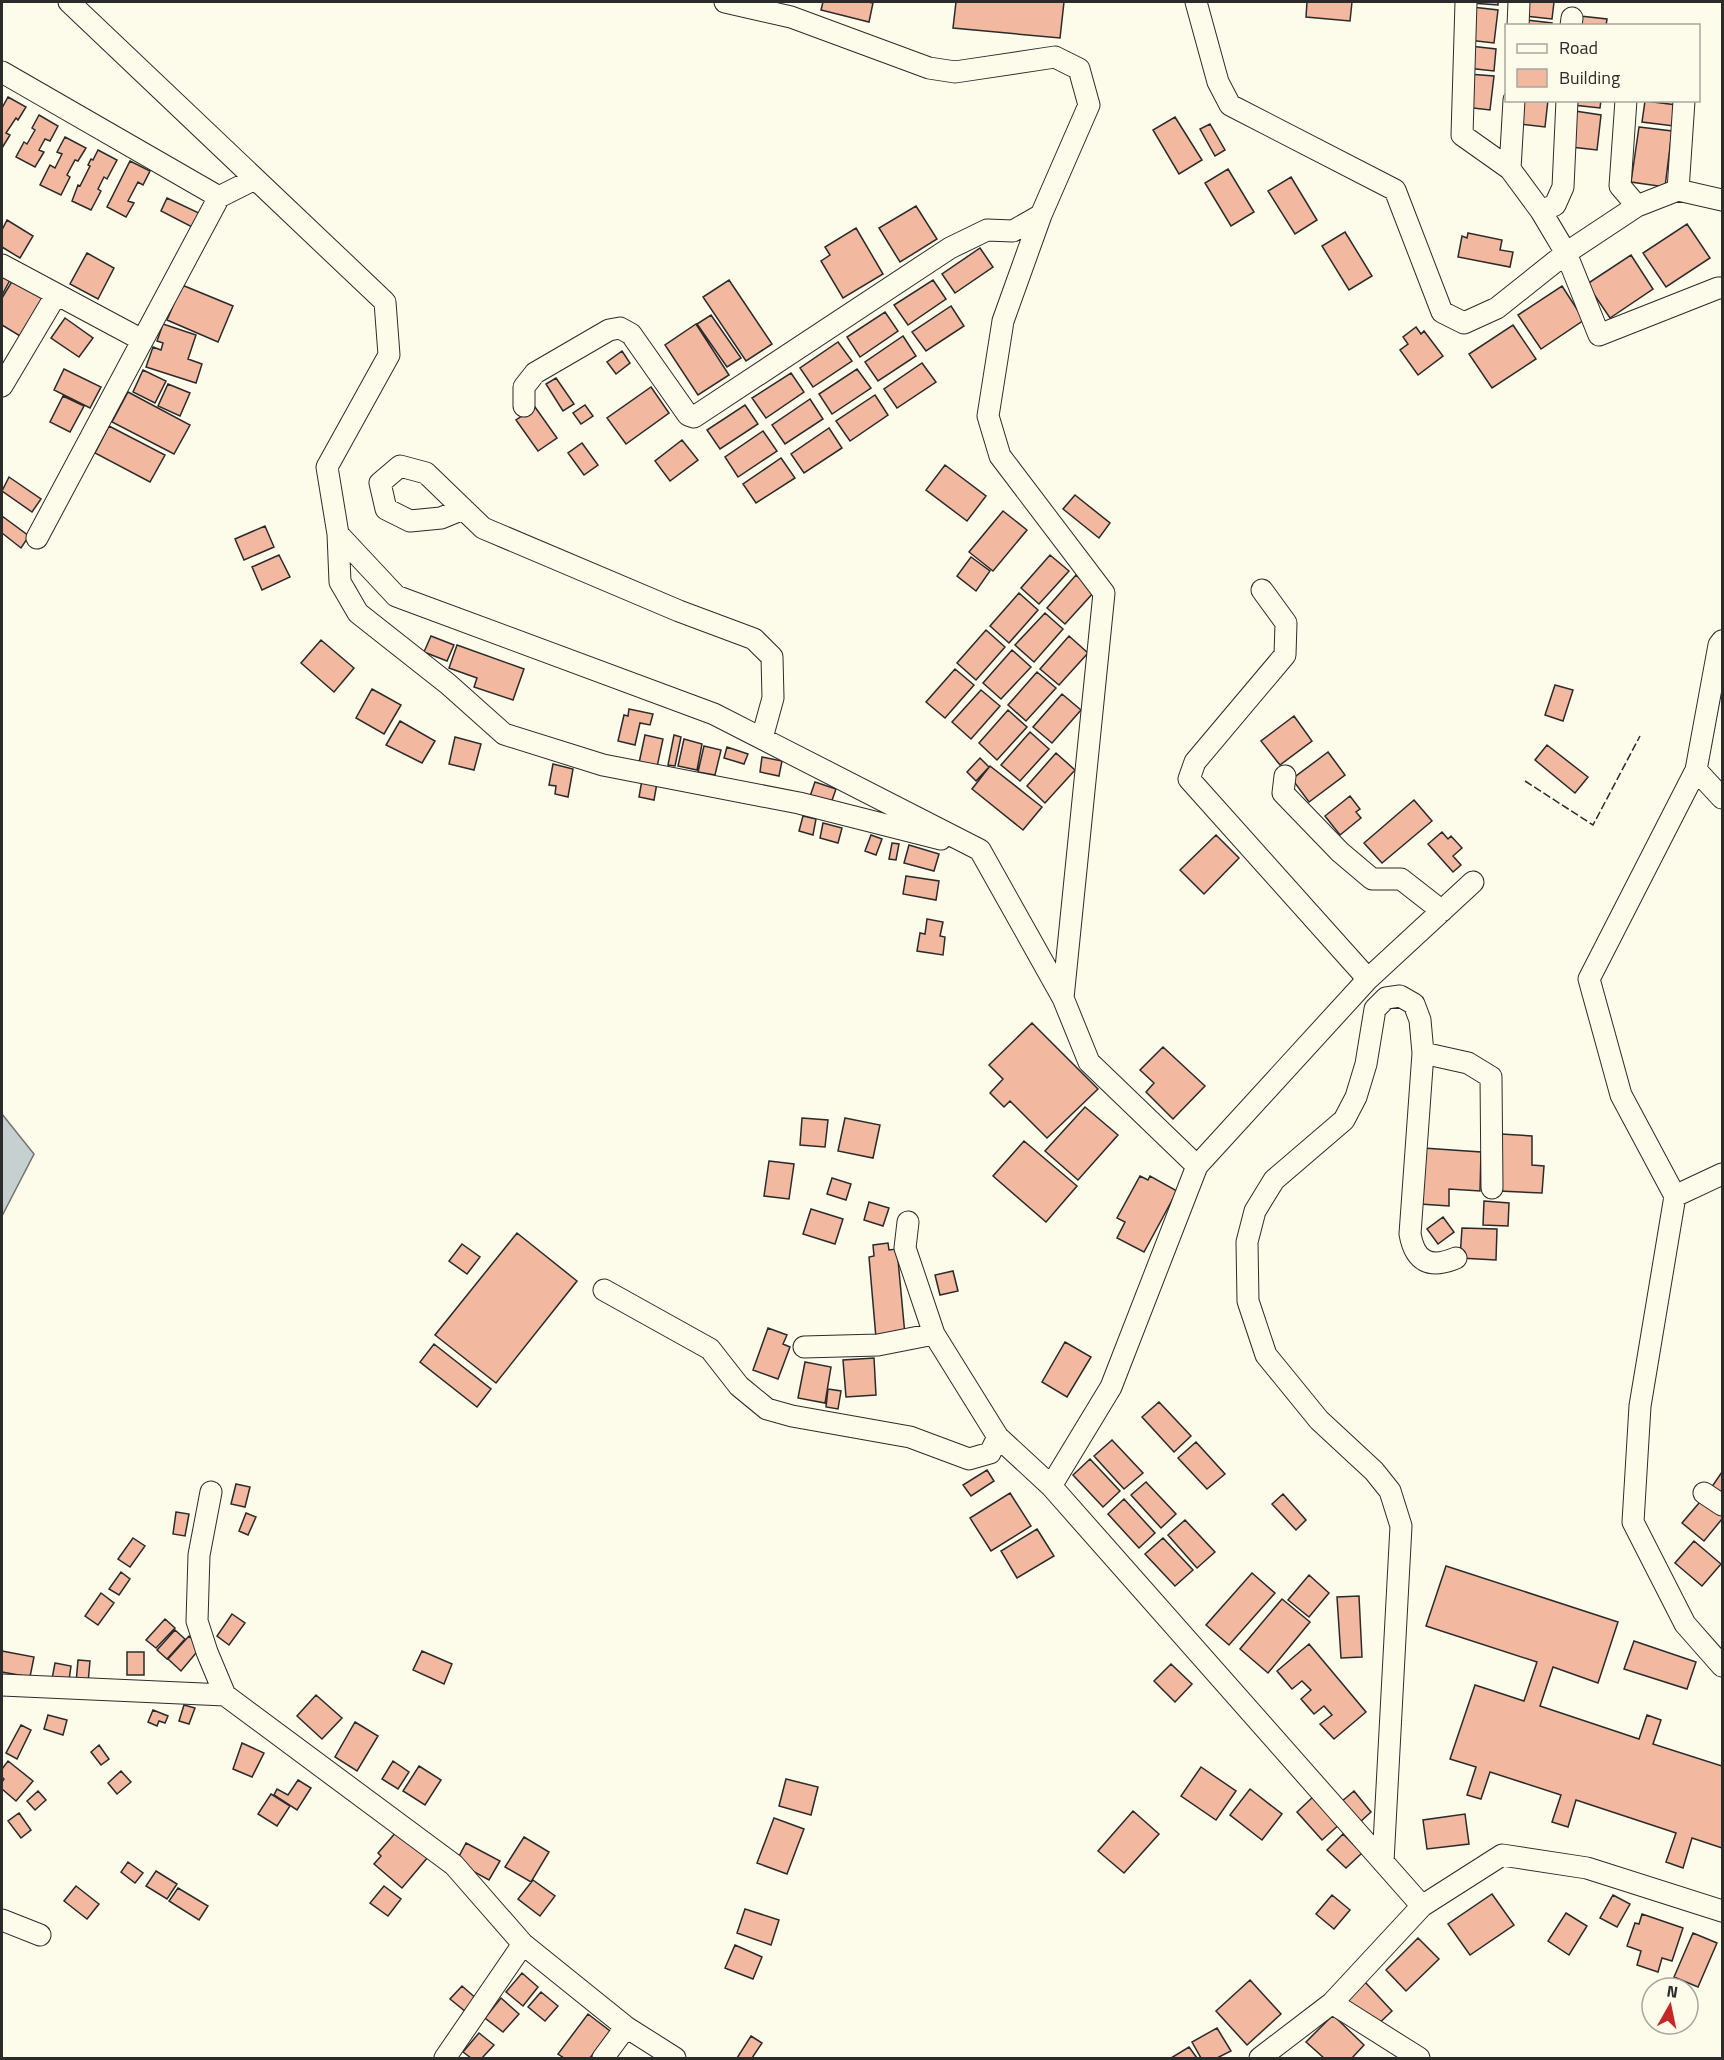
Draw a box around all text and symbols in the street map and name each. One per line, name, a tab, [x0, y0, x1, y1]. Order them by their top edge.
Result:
legend	[1505, 24, 1700, 102]
text: Road	[1559, 34, 1598, 61]
text: Building	[1559, 64, 1620, 91]
north arrow	[1640, 1976, 1700, 2036]
text: N	[1665, 1978, 1680, 2004]

